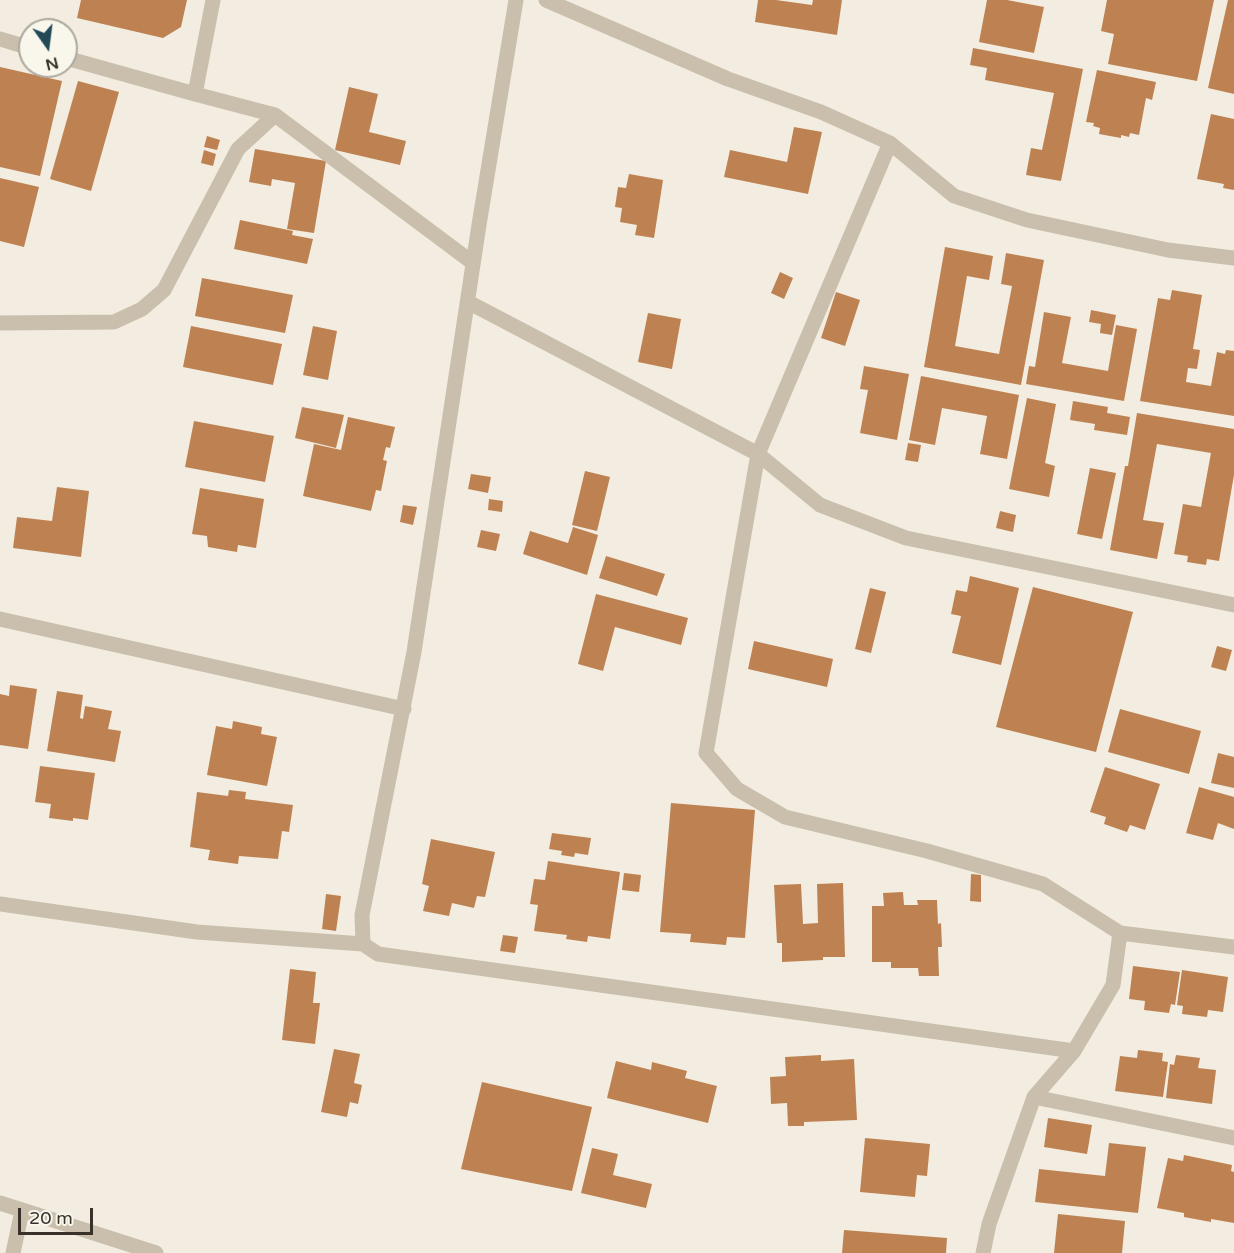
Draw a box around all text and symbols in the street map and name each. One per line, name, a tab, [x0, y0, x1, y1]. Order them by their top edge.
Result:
north arrow	[18, 18, 78, 78]
text: N	[43, 52, 61, 75]
scale bar	[21, 1196, 96, 1234]
text: 20 m	[29, 1207, 73, 1229]

